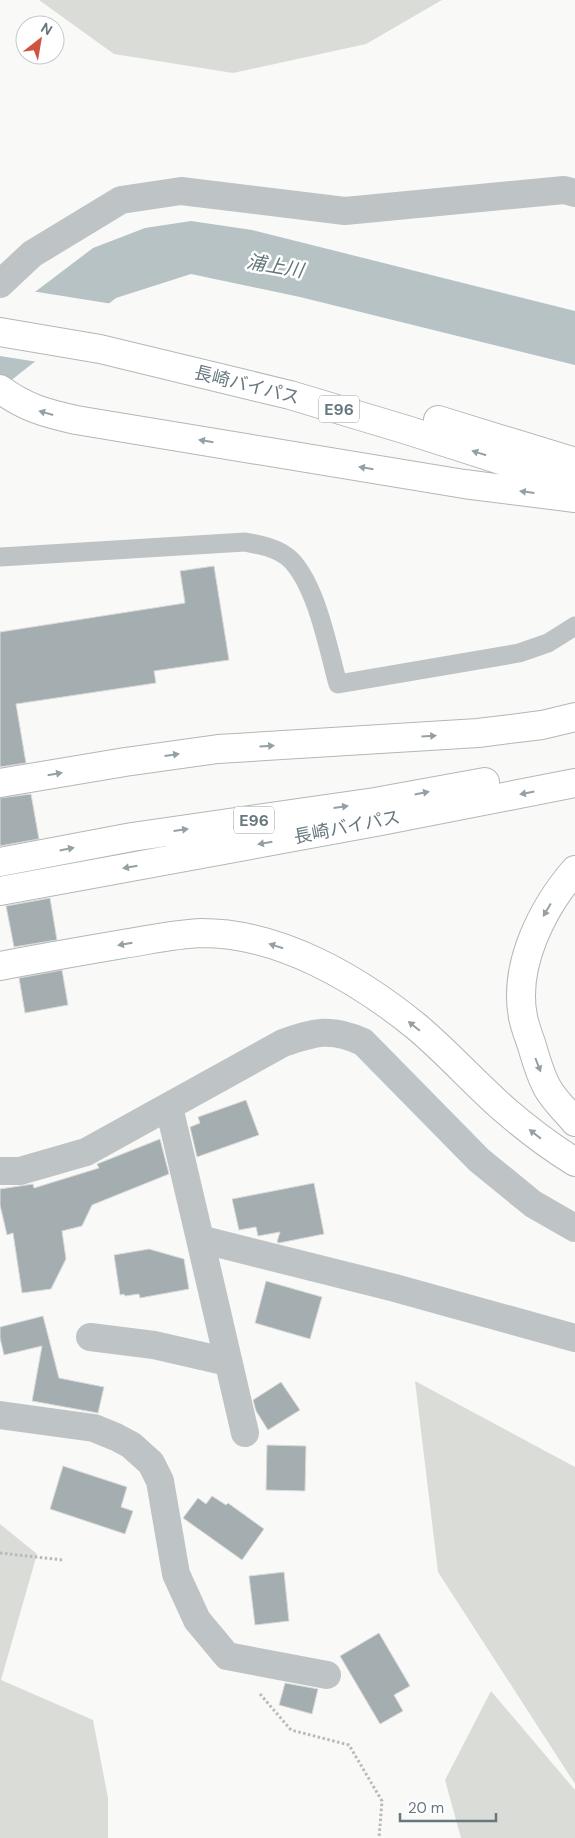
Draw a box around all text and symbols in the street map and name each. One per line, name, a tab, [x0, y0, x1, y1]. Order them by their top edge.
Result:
north arrow	[15, 15, 65, 65]
text: N	[38, 19, 56, 39]
water label: 浦上川	[245, 249, 307, 284]
street label: 長崎バイパス	[192, 360, 302, 410]
road number: E96	[319, 396, 359, 422]
one-way arrow	[38, 408, 53, 416]
one-way arrow	[197, 437, 213, 445]
one-way arrow	[471, 448, 486, 456]
one-way arrow	[358, 464, 374, 472]
one-way arrow	[518, 488, 534, 496]
one-way arrow	[421, 731, 437, 739]
one-way arrow	[259, 741, 275, 749]
one-way arrow	[164, 751, 180, 759]
one-way arrow	[48, 769, 64, 777]
one-way arrow	[415, 789, 431, 797]
one-way arrow	[519, 789, 535, 797]
one-way arrow	[334, 803, 350, 811]
street label: 長崎バイパス	[292, 805, 402, 849]
road number: E96	[234, 806, 274, 834]
one-way arrow	[173, 826, 189, 834]
one-way arrow	[256, 839, 272, 847]
one-way arrow	[60, 845, 76, 853]
one-way arrow	[123, 863, 138, 871]
one-way arrow	[542, 903, 551, 916]
one-way arrow	[117, 940, 133, 948]
one-way arrow	[269, 942, 284, 950]
one-way arrow	[408, 1020, 421, 1031]
one-way arrow	[535, 1058, 543, 1072]
one-way arrow	[528, 1129, 542, 1139]
scale bar	[400, 1790, 496, 1822]
text: 20 m	[408, 1798, 444, 1818]

